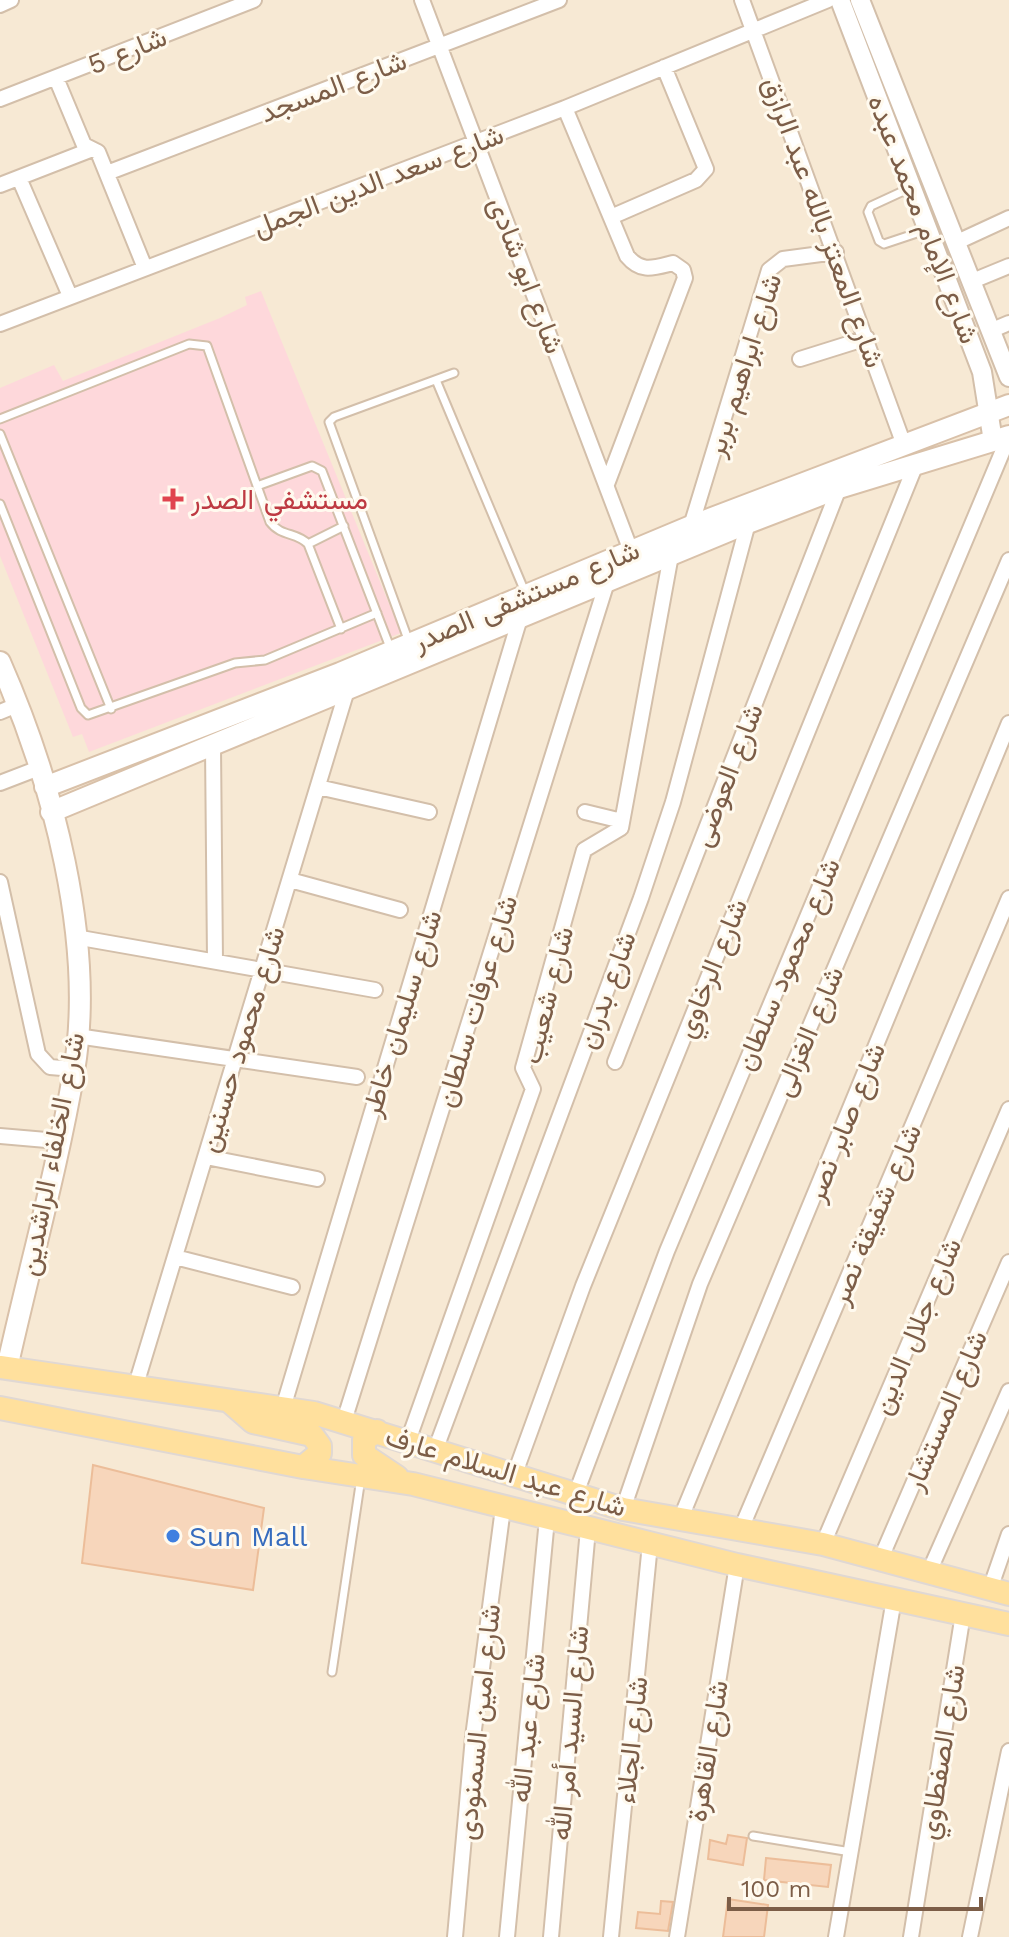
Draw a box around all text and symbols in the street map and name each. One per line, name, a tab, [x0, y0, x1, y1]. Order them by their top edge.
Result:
street label: شارع 5	[83, 20, 172, 83]
street label: شارع المسجد	[255, 43, 412, 131]
street label: شارع المعتز بالله عبد الرازق	[754, 72, 892, 373]
street label: شارع الإمام محمد عبده	[859, 90, 986, 349]
street label: شارع سعد الدين الجمل	[248, 117, 509, 245]
street label: شارع ابو شادى	[480, 192, 572, 359]
street label: شارع ابراهيم بربر	[698, 270, 790, 462]
place label: مستشفي الصدر	[190, 483, 368, 522]
marker: مستشفي الصدر	[162, 488, 184, 510]
street label: شارع مستشفى الصدر	[407, 533, 645, 660]
street label: شارع العوضى	[685, 699, 772, 852]
street label: شارع محمود سلطان	[728, 853, 849, 1076]
street label: شارع عرفات سلطان	[429, 891, 526, 1112]
street label: شارع الرخاوي	[669, 894, 760, 1045]
street label: شارع سليمان خاطر	[354, 906, 450, 1122]
street label: شارع محمود حسنين	[191, 922, 293, 1157]
street label: شارع شعيب	[515, 923, 582, 1068]
street label: شارع بدران	[570, 927, 645, 1054]
street label: شارع الغزالى	[766, 961, 852, 1102]
street label: شارع الخلفاء الراشدين	[12, 1030, 93, 1279]
street label: شارع صابر نصر	[798, 1038, 894, 1208]
street label: شارع شفيقة نصر	[822, 1119, 930, 1311]
street label: شارع جلال الدين	[864, 1233, 970, 1420]
street label: شارع المستشار	[897, 1325, 996, 1497]
street label: شارع عبد السلام عارف	[381, 1419, 630, 1526]
place label: Sun Mall	[189, 1520, 308, 1553]
marker: Sun Mall	[164, 1527, 182, 1545]
street label: شارع امين السمنودى	[450, 1602, 509, 1842]
street label: شارع السيد أمر الله	[544, 1624, 597, 1842]
street label: شارع عبد الله	[503, 1652, 554, 1805]
street label: شارع الصفطاوي	[911, 1662, 978, 1843]
street label: شارع الجلاء	[608, 1675, 657, 1805]
street label: شارع القاهرة	[680, 1678, 737, 1824]
scale bar	[729, 1861, 981, 1911]
text: 100 m	[741, 1875, 811, 1903]

